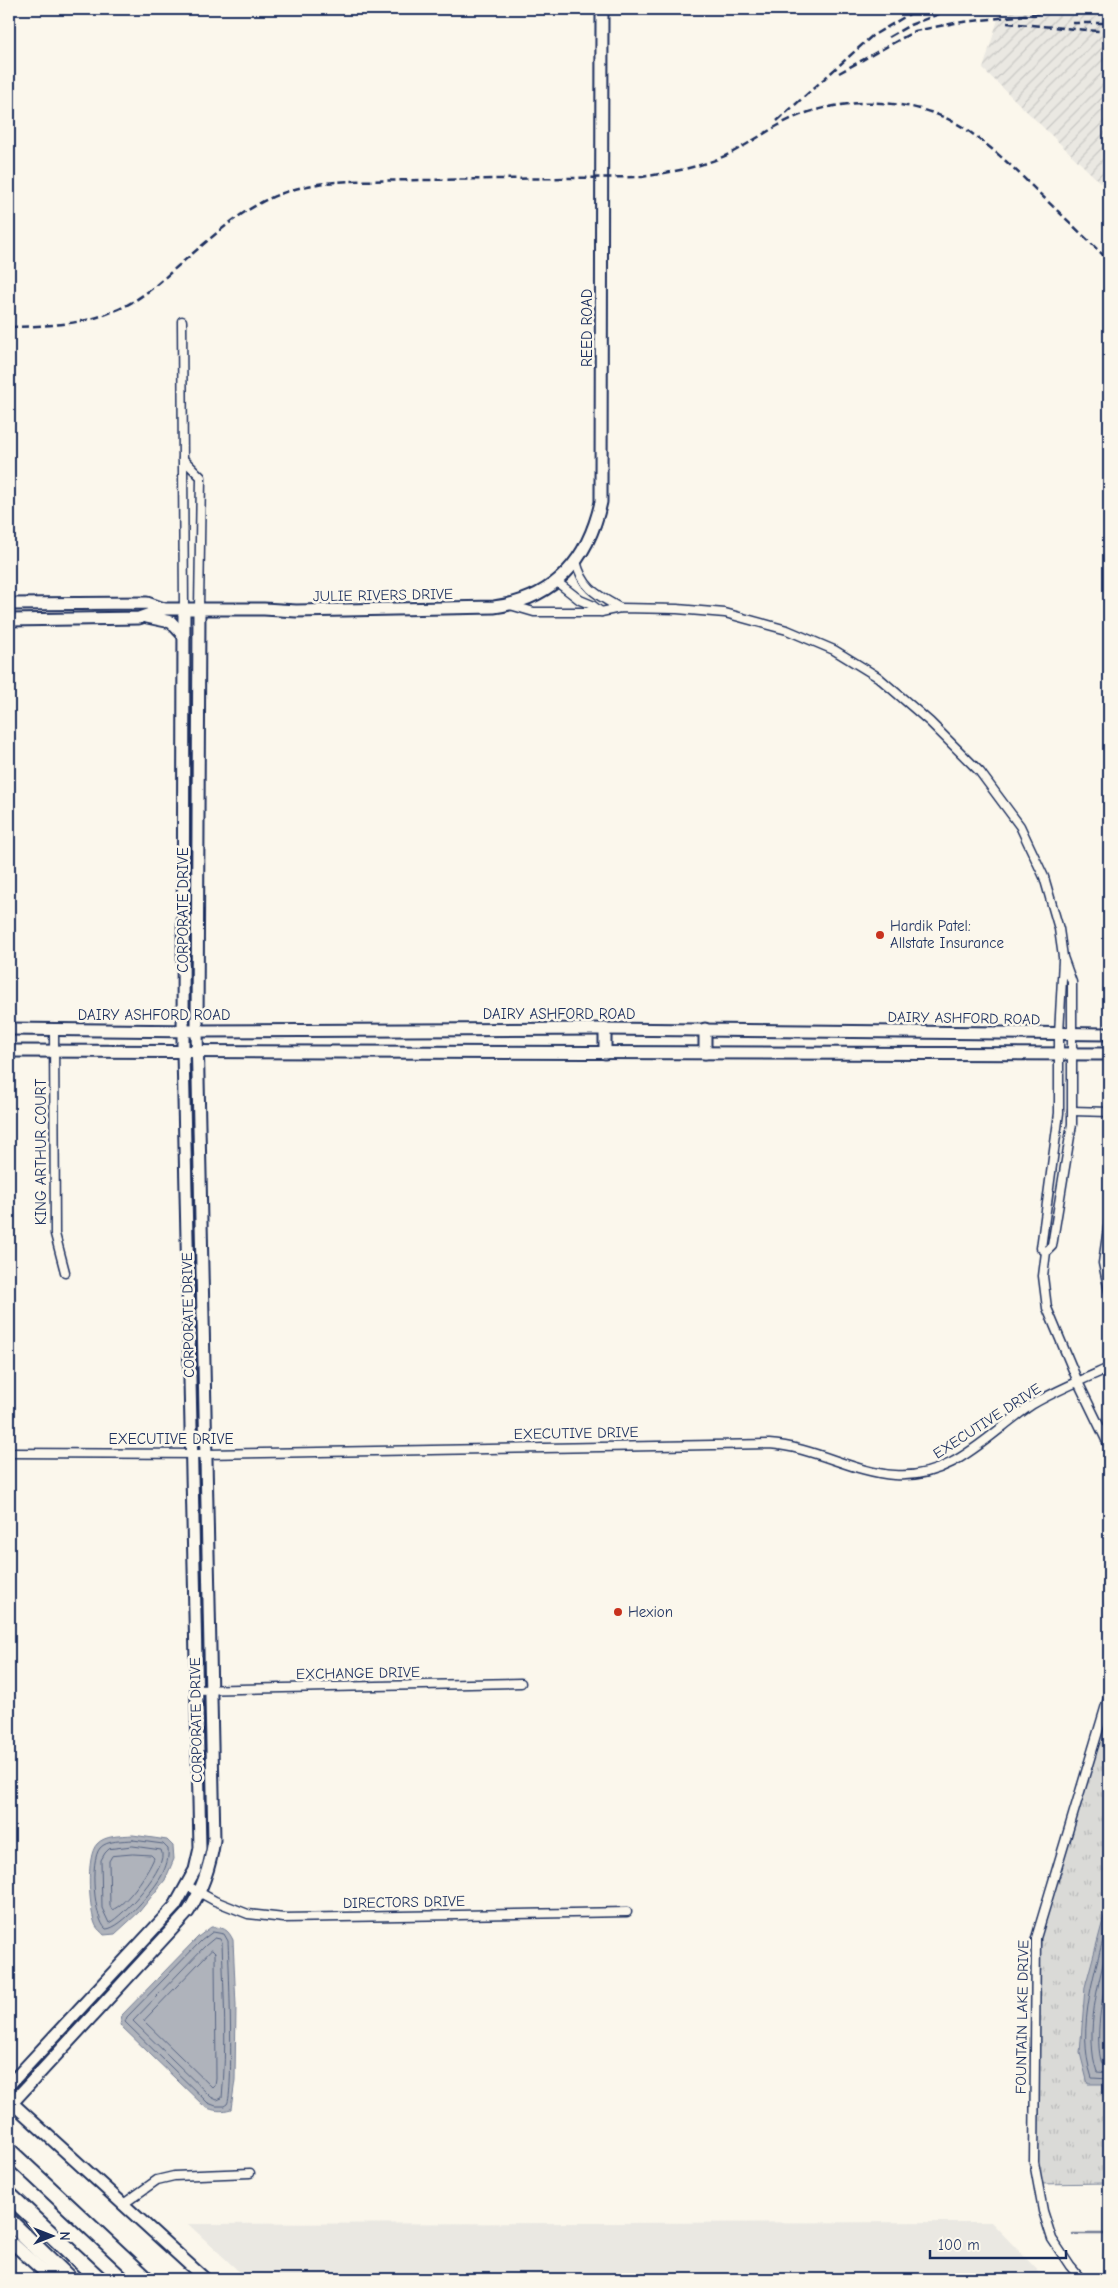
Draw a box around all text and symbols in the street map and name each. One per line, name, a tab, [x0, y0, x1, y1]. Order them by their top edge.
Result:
street label: REED ROAD	[578, 289, 596, 367]
street label: JULIE RIVERS DRIVE	[313, 585, 453, 605]
street label: CORPORATE DRIVE	[174, 847, 192, 973]
place label: Hardik Patel: Allstate Insurance	[890, 917, 1005, 952]
marker: Hardik Patel: Allstate Insurance	[874, 929, 886, 941]
street label: DAIRY ASHFORD ROAD	[483, 1005, 635, 1023]
street label: DAIRY ASHFORD ROAD	[78, 1006, 230, 1024]
street label: DAIRY ASHFORD ROAD	[887, 1008, 1041, 1028]
street label: KING ARTHUR COURT	[32, 1079, 50, 1225]
street label: CORPORATE DRIVE	[178, 1252, 198, 1378]
street label: EXECUTIVE DRIVE	[930, 1379, 1044, 1463]
street label: EXECUTIVE DRIVE	[513, 1423, 639, 1443]
street label: EXECUTIVE DRIVE	[109, 1430, 233, 1448]
place label: Hexion	[628, 1603, 673, 1621]
marker: Hexion	[612, 1606, 624, 1618]
street label: CORPORATE DRIVE	[186, 1657, 206, 1783]
street label: EXCHANGE DRIVE	[296, 1663, 420, 1683]
street label: DIRECTORS DRIVE	[343, 1892, 465, 1912]
street label: FOUNTAIN LAKE DRIVE	[1012, 1940, 1032, 2094]
north arrow	[28, 2210, 78, 2260]
scale bar	[930, 2228, 1067, 2260]
text: N	[56, 2231, 73, 2241]
text: 100 m	[938, 2236, 980, 2254]

